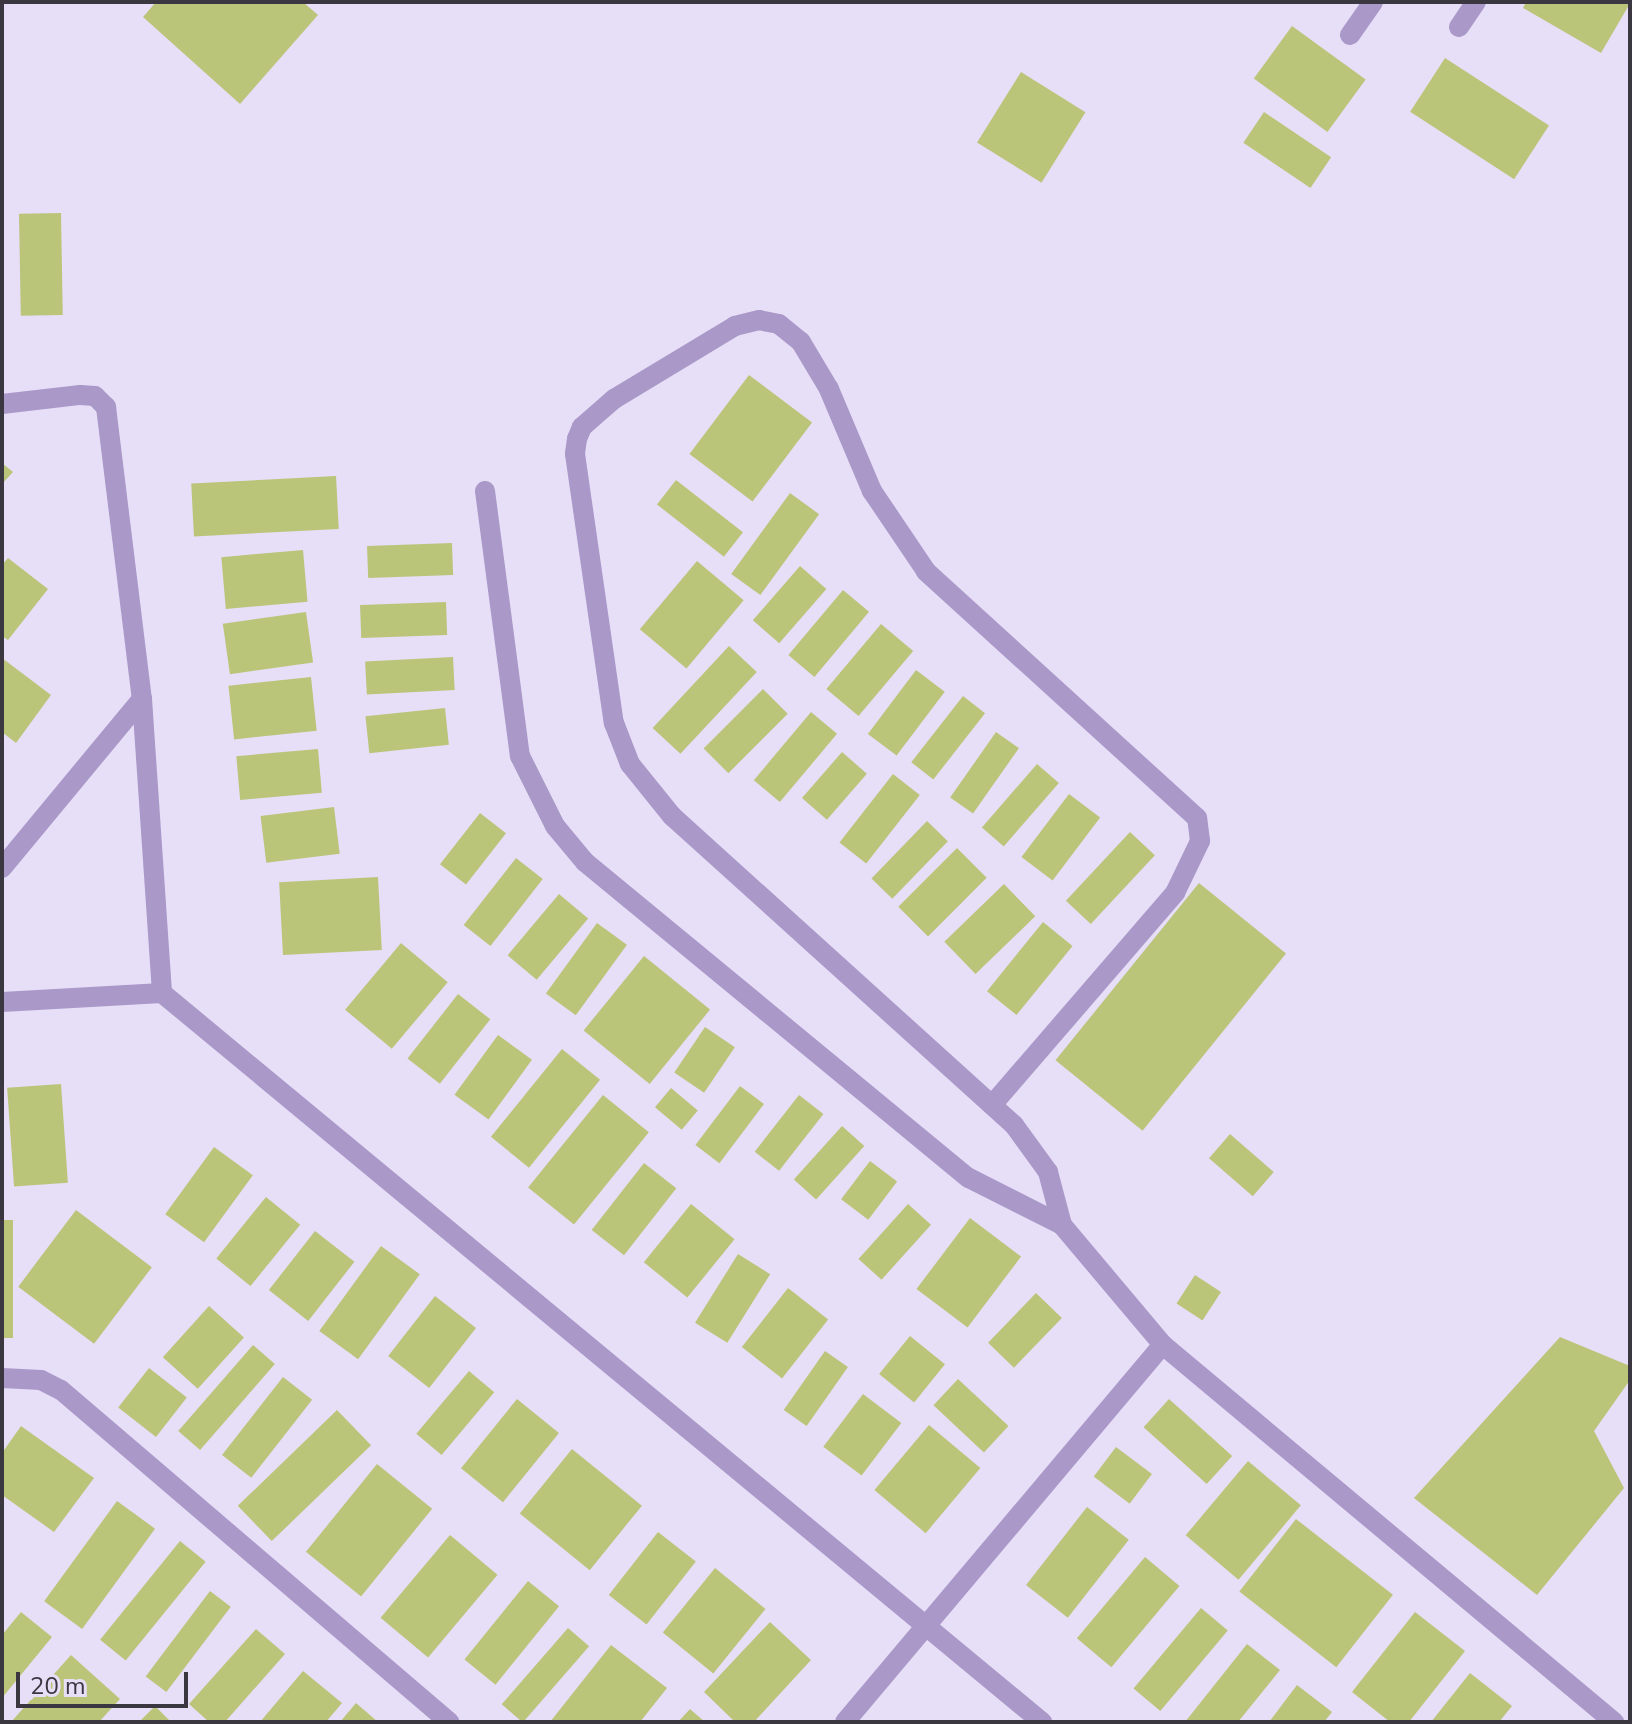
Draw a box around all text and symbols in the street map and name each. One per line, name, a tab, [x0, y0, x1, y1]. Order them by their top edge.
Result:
scale bar	[20, 1656, 192, 1706]
text: 20 m	[30, 1670, 86, 1702]

